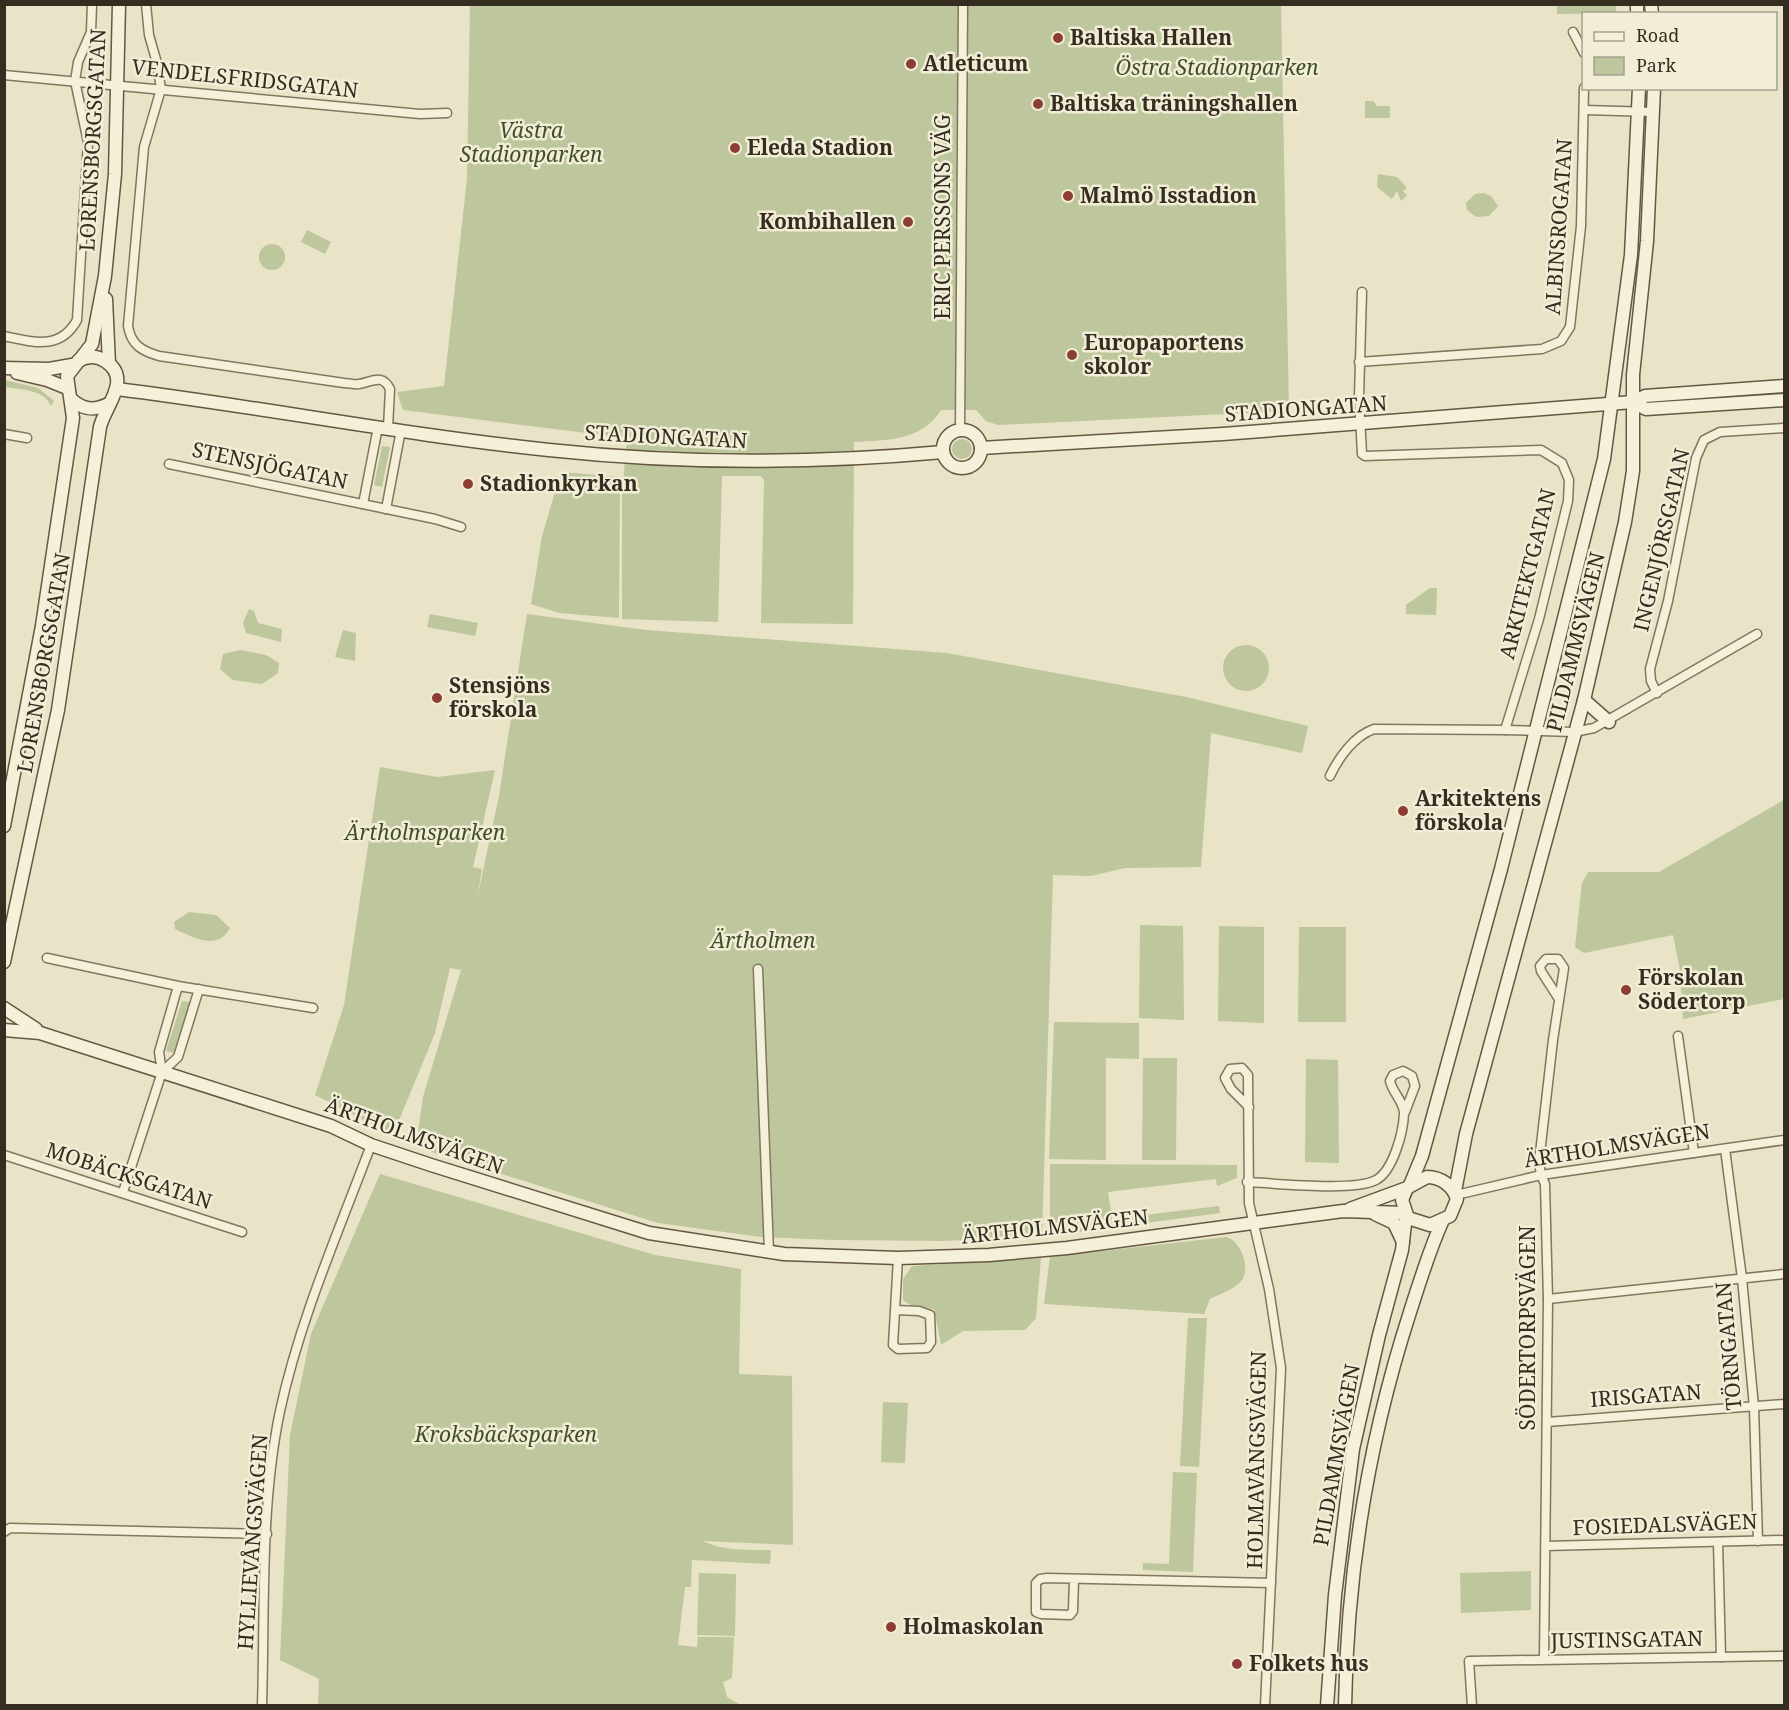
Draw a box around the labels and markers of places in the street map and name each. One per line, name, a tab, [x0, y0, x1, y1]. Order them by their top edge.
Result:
place label: Baltiska Hallen	[1070, 23, 1232, 51]
marker: Baltiska Hallen	[1051, 31, 1065, 45]
place label: Atleticum	[923, 49, 1029, 77]
marker: Atleticum	[904, 57, 918, 71]
place label: Baltiska träningshallen	[1050, 89, 1298, 117]
marker: Baltiska träningshallen	[1031, 97, 1045, 111]
place label: Eleda Stadion	[747, 133, 893, 161]
marker: Eleda Stadion	[728, 141, 742, 155]
place label: Malmö Isstadion	[1080, 181, 1257, 209]
marker: Malmö Isstadion	[1061, 189, 1075, 203]
place label: Kombihallen	[759, 207, 896, 235]
marker: Kombihallen	[901, 215, 915, 229]
place label: Europaportens skolor	[1084, 328, 1244, 380]
marker: Europaportens skolor	[1065, 348, 1079, 362]
place label: Stadionkyrkan	[480, 469, 638, 497]
marker: Stadionkyrkan	[461, 477, 475, 491]
place label: Stensjöns förskola	[449, 671, 550, 723]
marker: Stensjöns förskola	[430, 691, 444, 705]
place label: Arkitektens förskola	[1415, 784, 1541, 836]
marker: Arkitektens förskola	[1396, 804, 1410, 818]
place label: Förskolan Södertorp	[1638, 963, 1746, 1015]
marker: Förskolan Södertorp	[1619, 983, 1633, 997]
place label: Holmaskolan	[903, 1612, 1044, 1640]
marker: Holmaskolan	[884, 1620, 898, 1634]
place label: Folkets hus	[1249, 1649, 1369, 1677]
marker: Folkets hus	[1230, 1657, 1244, 1671]

